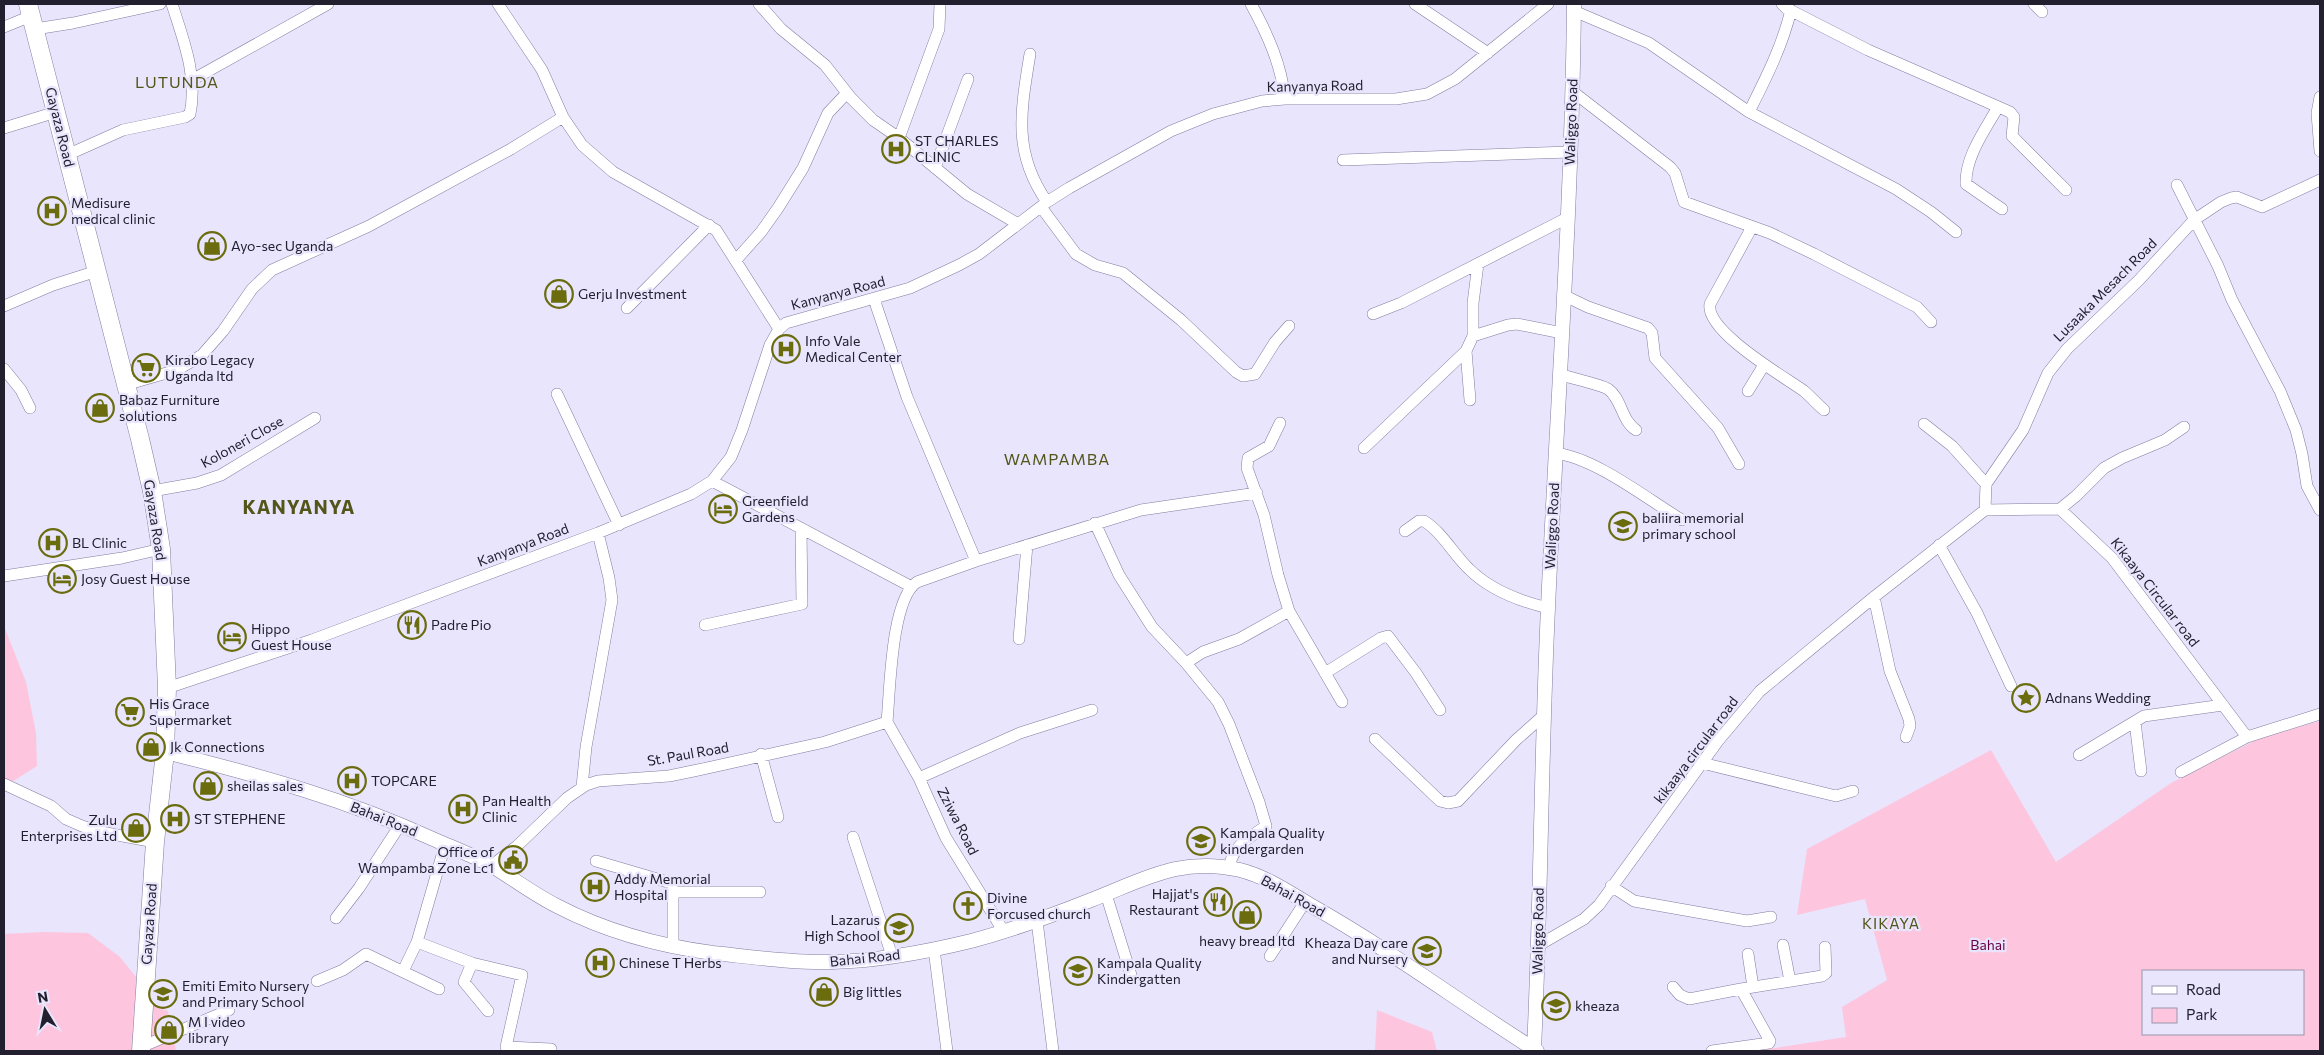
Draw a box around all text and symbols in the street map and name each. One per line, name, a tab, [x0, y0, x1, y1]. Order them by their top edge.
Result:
district label: LUTUNDA	[135, 72, 219, 91]
street label: Kanyanya Road	[1267, 76, 1363, 95]
street label: Waliggo Road	[1560, 78, 1581, 166]
street label: Gayaza Road	[42, 85, 79, 168]
place label: ST CHARLES CLINIC	[915, 132, 998, 165]
hospital icon: ST CHARLES CLINIC	[881, 134, 911, 164]
place label: Medisure medical clinic	[71, 194, 155, 227]
hospital icon: Medisure medical clinic	[37, 196, 67, 226]
shop icon: Ayo-sec Uganda	[197, 231, 227, 261]
street label: Lusaaka Mesach Road	[2049, 234, 2160, 345]
place label: Ayo-sec Uganda	[231, 237, 333, 254]
street label: Kanyanya Road	[789, 272, 887, 313]
shop icon: Gerju Investment	[544, 279, 574, 309]
place label: Gerju Investment	[578, 285, 687, 302]
place label: Info Vale Medical Center	[805, 332, 902, 365]
hospital icon: Info Vale Medical Center	[771, 334, 801, 364]
place label: Kirabo Legacy Uganda ltd	[165, 351, 254, 384]
supermarket icon: Kirabo Legacy Uganda ltd	[131, 353, 161, 383]
place label: Babaz Furniture solutions	[119, 391, 220, 424]
shop icon: Babaz Furniture solutions	[85, 393, 115, 423]
street label: Koloneri Close	[198, 412, 286, 471]
district label: WAMPAMBA	[1004, 449, 1110, 468]
street label: Gayaza Road	[141, 478, 170, 562]
street label: Waliggo Road	[1541, 482, 1562, 570]
place label: Greenfield Gardens	[742, 492, 809, 525]
hotel icon: Greenfield Gardens	[708, 494, 738, 524]
district label: KANYANYA	[243, 495, 355, 518]
place label: baliira memorial primary school	[1642, 509, 1744, 542]
school or university icon: baliira memorial primary school	[1608, 511, 1638, 541]
street label: Kanyanya Road	[475, 519, 571, 570]
hospital icon: BL Clinic	[38, 528, 68, 558]
place label: BL Clinic	[72, 534, 127, 551]
street label: Kikaaya Circular road	[2108, 534, 2203, 650]
hotel icon: Josy Guest House	[47, 564, 77, 594]
place label: Josy Guest House	[81, 570, 190, 587]
restaurant icon: Padre Pio	[397, 610, 427, 640]
place label: Padre Pio	[431, 616, 491, 633]
place label: Hippo Guest House	[251, 620, 332, 653]
hotel icon: Hippo Guest House	[217, 622, 247, 652]
place icon: Adnans Wedding	[2011, 683, 2041, 713]
place label: Adnans Wedding	[2045, 689, 2151, 706]
street label: kikaaya circular road	[1650, 693, 1741, 806]
place label: His Grace Supermarket	[149, 695, 232, 728]
supermarket icon: His Grace Supermarket	[115, 697, 145, 727]
shop icon: Jk Connections	[136, 732, 166, 762]
place label: Jk Connections	[170, 738, 265, 755]
street label: St. Paul Road	[646, 738, 730, 769]
hospital icon: TOPCARE	[337, 766, 367, 796]
shop icon: sheilas sales	[193, 771, 223, 801]
place label: TOPCARE	[371, 772, 437, 789]
place label: sheilas sales	[227, 777, 303, 794]
street label: Zziwa Road	[934, 784, 983, 857]
place label: Pan Health Clinic	[482, 792, 551, 825]
hospital icon: Pan Health Clinic	[448, 794, 478, 824]
street label: Bahai Road	[348, 797, 420, 840]
hospital icon: ST STEPHENE	[160, 804, 190, 834]
place label: ST STEPHENE	[194, 810, 285, 827]
place label: Zulu Enterprises Ltd	[20, 811, 117, 844]
shop icon: Zulu Enterprises Ltd	[121, 813, 151, 843]
place label: Kampala Quality kindergarden	[1220, 824, 1325, 857]
school or university icon: Kampala Quality kindergarden	[1186, 826, 1216, 856]
place label: Office of Wampamba Zone Lc1	[358, 843, 494, 876]
public building icon: Office of Wampamba Zone Lc1	[498, 845, 528, 875]
place label: Addy Memorial Hospital	[614, 870, 711, 903]
street label: Bahai Road	[1258, 871, 1328, 920]
hospital icon: Addy Memorial Hospital	[580, 872, 610, 902]
street label: Gayaza Road	[137, 883, 160, 965]
place label: Hajjat's Restaurant	[1129, 885, 1199, 918]
restaurant icon: Hajjat's Restaurant	[1203, 887, 1233, 917]
street label: Waliggo Road	[1528, 887, 1547, 975]
place label: Divine Forcused church	[987, 889, 1091, 922]
church icon: Divine Forcused church	[953, 891, 983, 921]
shop icon: heavy bread ltd	[1232, 900, 1262, 930]
place label: Lazarus High School	[804, 911, 880, 944]
school or university icon: Lazarus High School	[884, 913, 914, 943]
district label: KIKAYA	[1862, 914, 1920, 932]
place label: heavy bread ltd	[1199, 932, 1295, 949]
place label: Kheaza Day care and Nursery	[1305, 934, 1408, 967]
school or university icon: Kheaza Day care and Nursery	[1412, 936, 1442, 966]
park label: Bahai	[1970, 936, 2006, 953]
street label: Bahai Road	[829, 945, 901, 970]
hospital icon: Chinese T Herbs	[585, 948, 615, 978]
place label: Chinese T Herbs	[619, 954, 722, 971]
place label: Kampala Quality Kindergatten	[1097, 954, 1202, 987]
school or university icon: Kampala Quality Kindergatten	[1063, 956, 1093, 986]
legend	[2142, 970, 2304, 1035]
place label: Emiti Emito Nursery and Primary School	[182, 977, 309, 1010]
shop icon: Big littles	[809, 977, 839, 1007]
school or university icon: Emiti Emito Nursery and Primary School	[148, 979, 178, 1009]
text: Road	[2186, 980, 2221, 998]
place label: Big littles	[843, 983, 902, 1000]
north arrow	[20, 985, 70, 1035]
text: N	[36, 987, 49, 1006]
school or university icon: kheaza	[1541, 991, 1571, 1021]
place label: kheaza	[1575, 997, 1620, 1014]
text: Park	[2186, 1005, 2217, 1023]
place label: M I video library	[188, 1013, 245, 1046]
shop icon: M I video library	[154, 1015, 184, 1045]

